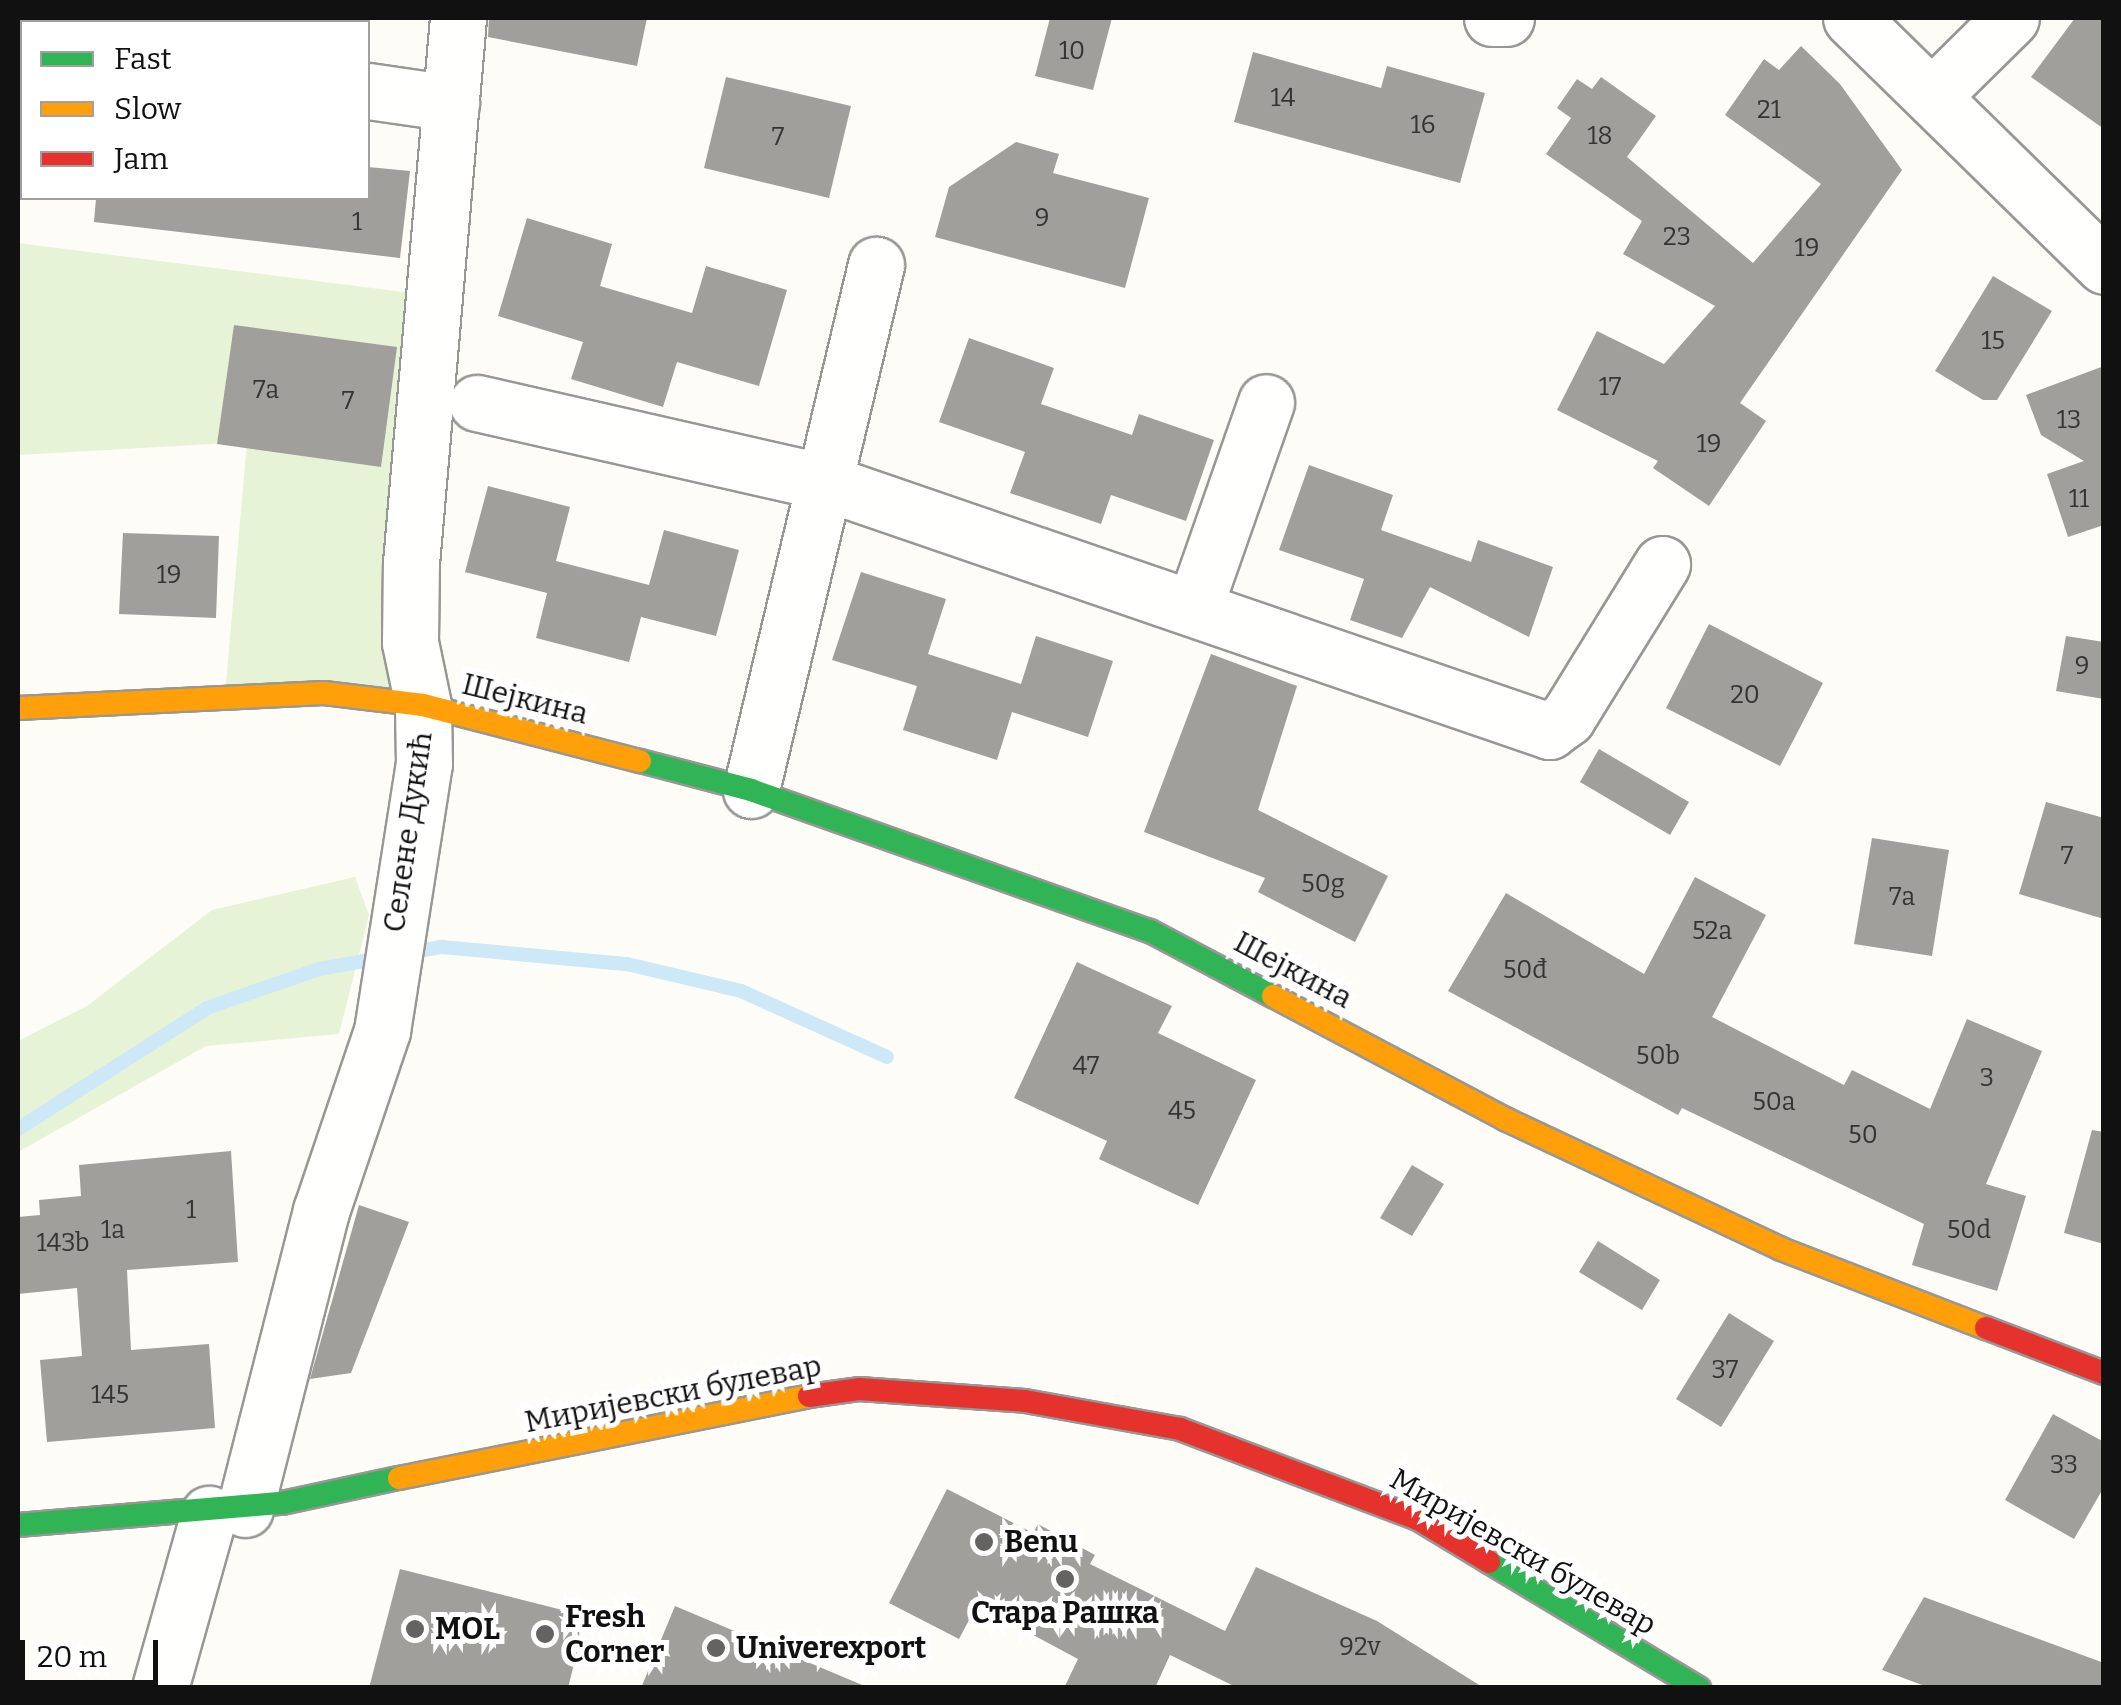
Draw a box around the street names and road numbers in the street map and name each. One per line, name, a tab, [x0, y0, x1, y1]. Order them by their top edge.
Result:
street label: Шејкина	[458, 666, 592, 732]
street label: Селене Дукић	[376, 729, 440, 935]
street label: Шејкина	[1228, 924, 1358, 1016]
street label: Миријевски булевар	[522, 1348, 824, 1440]
street label: Миријевски булевар	[1384, 1461, 1662, 1643]

